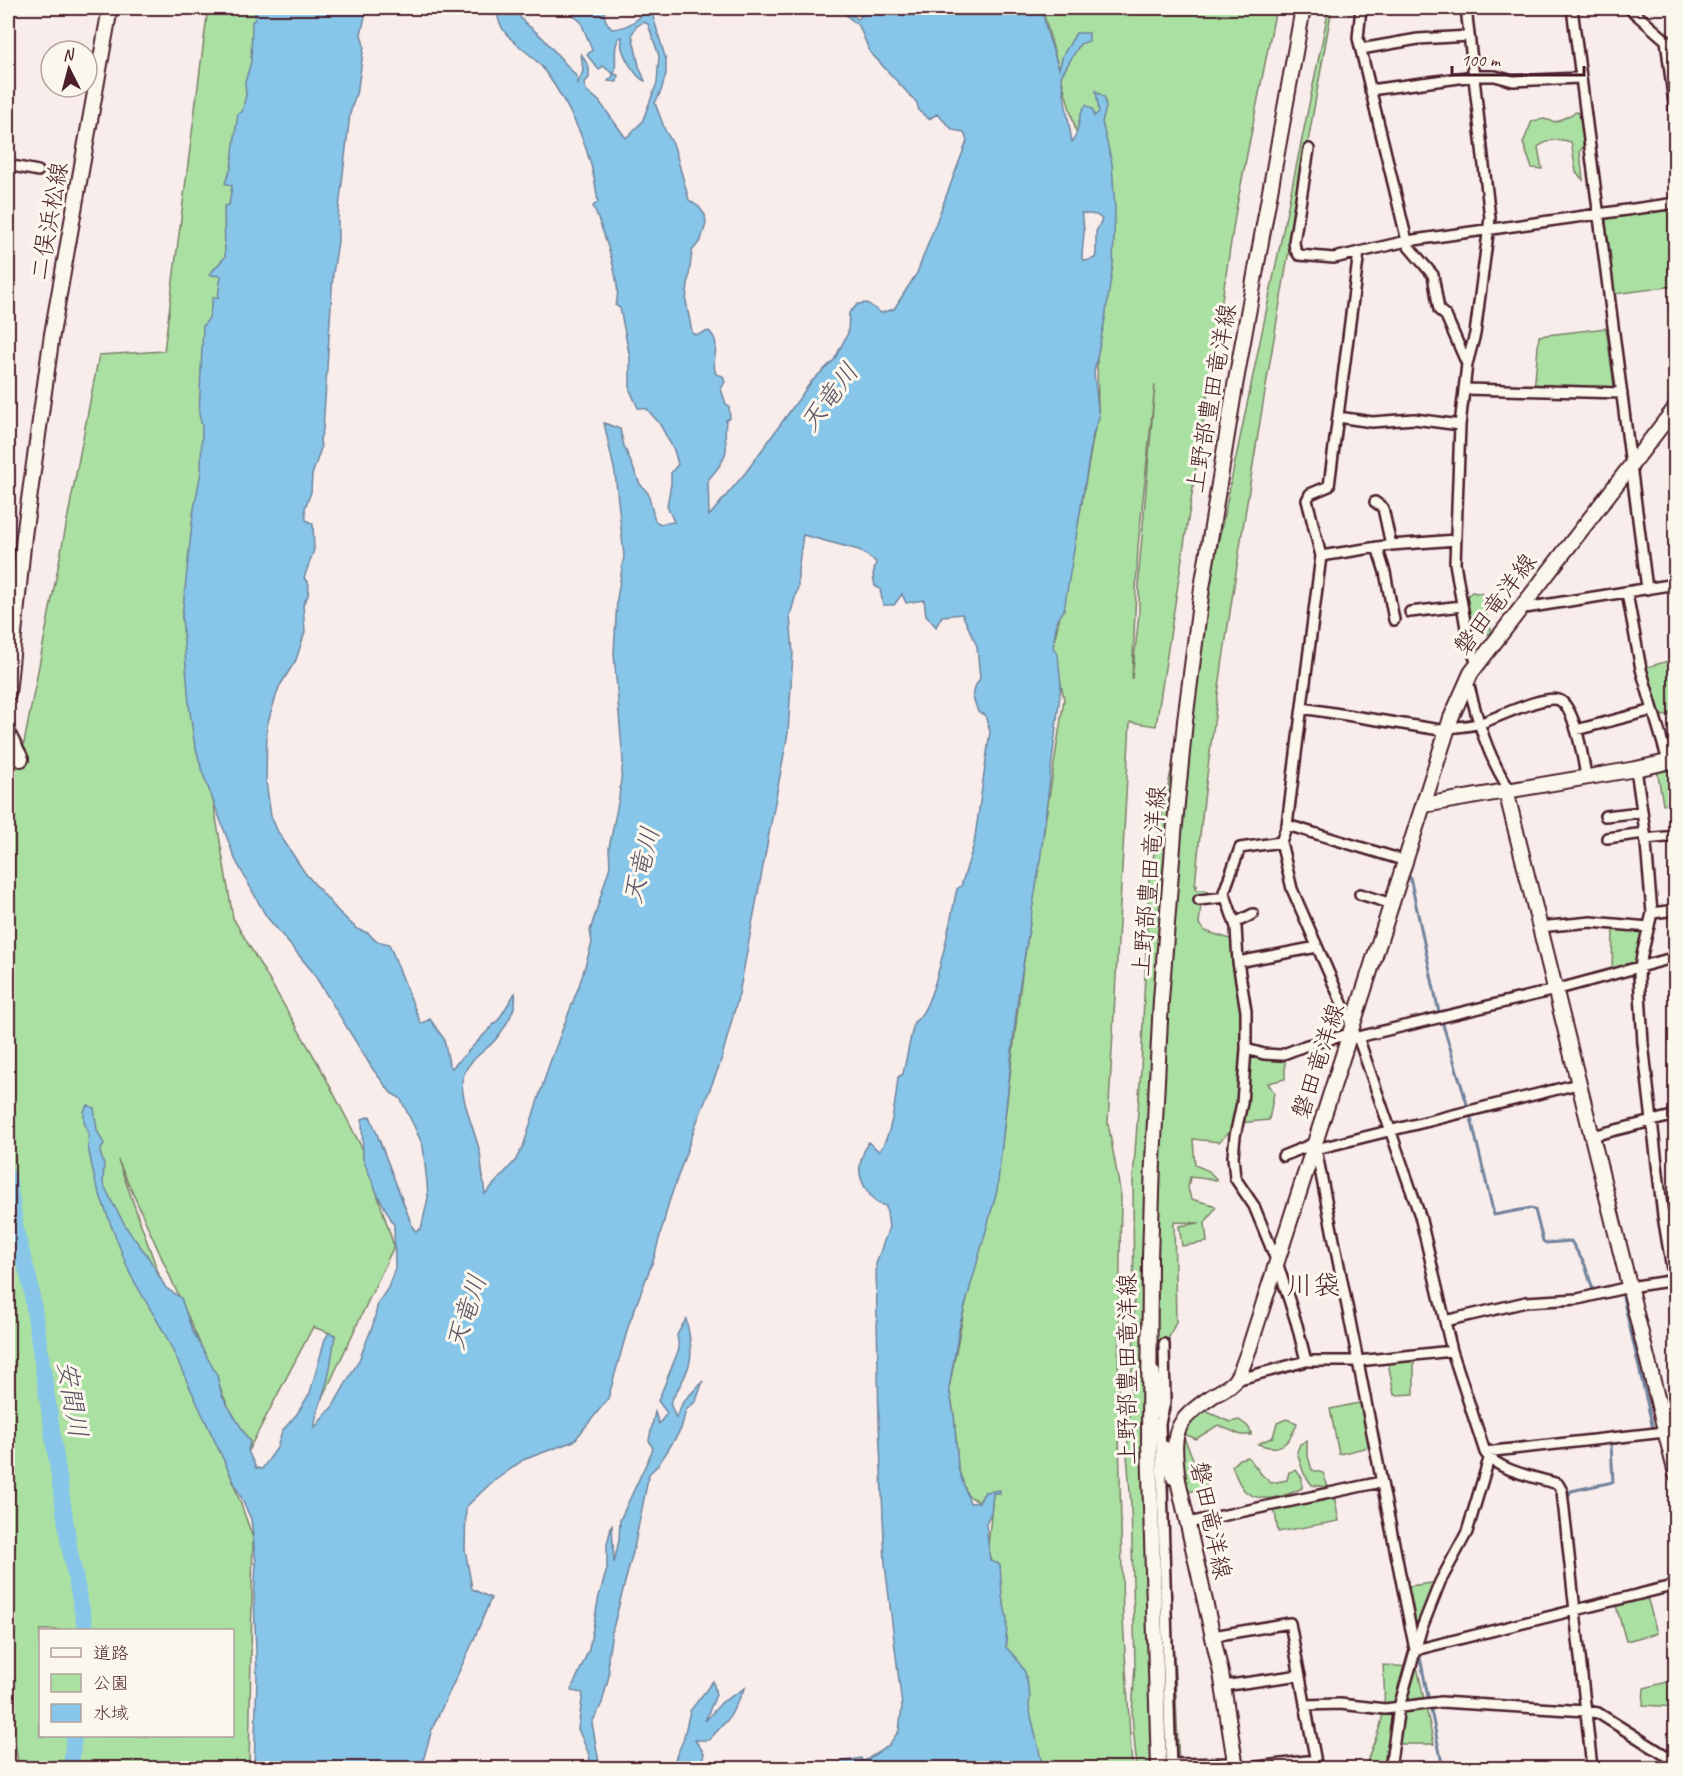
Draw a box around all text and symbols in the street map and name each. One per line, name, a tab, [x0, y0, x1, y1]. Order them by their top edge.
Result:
north arrow	[39, 39, 99, 99]
scale bar	[1452, 39, 1584, 77]
text: N	[62, 44, 77, 66]
text: 100 m	[1461, 49, 1502, 71]
street label: 二俣浜松線	[24, 159, 74, 283]
street label: 上野部豊田竜洋線	[1180, 301, 1242, 495]
water label: 天竜川	[793, 356, 866, 438]
street label: 磐田竜洋線	[1447, 547, 1543, 661]
street label: 上野部豊田竜洋線	[1126, 784, 1172, 978]
water label: 天竜川	[616, 823, 667, 907]
street label: 磐田竜洋線	[1285, 999, 1351, 1123]
district label: 川袋	[1286, 1268, 1340, 1302]
water label: 天竜川	[439, 1270, 494, 1354]
street label: 上野部豊田竜洋線	[1112, 1273, 1142, 1465]
water label: 安間川	[50, 1358, 95, 1440]
street label: 磐田竜洋線	[1184, 1458, 1238, 1582]
legend	[39, 1629, 234, 1737]
text: 道路	[93, 1642, 129, 1664]
text: 公園	[93, 1672, 129, 1694]
text: 水域	[93, 1702, 129, 1724]

